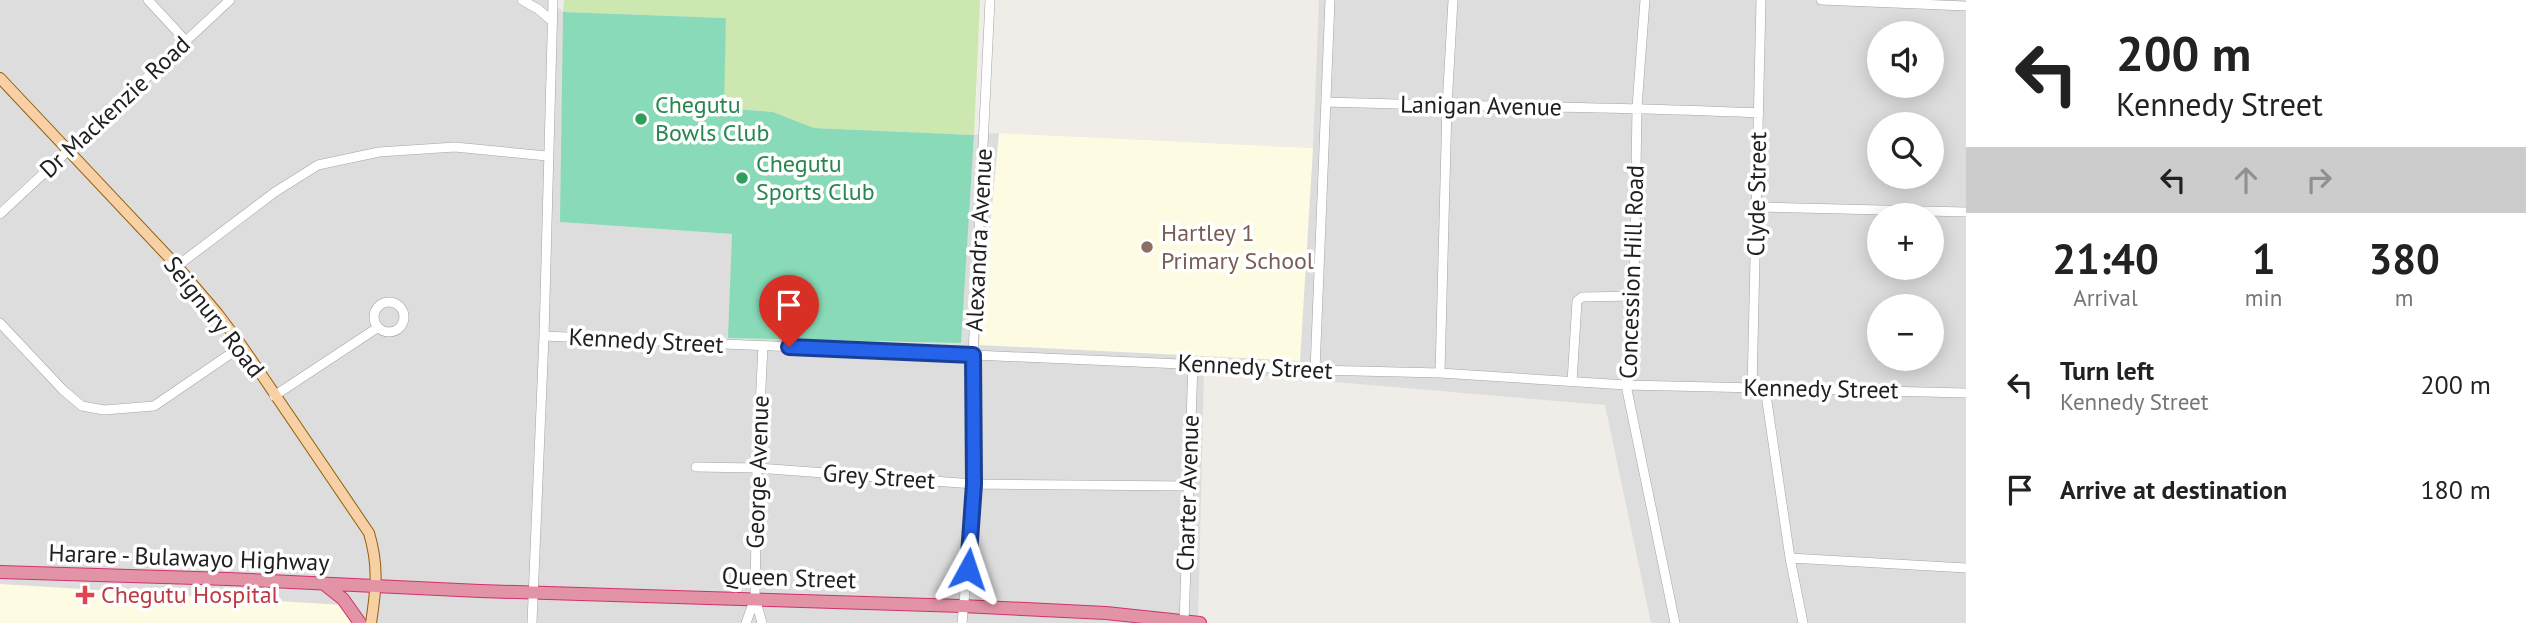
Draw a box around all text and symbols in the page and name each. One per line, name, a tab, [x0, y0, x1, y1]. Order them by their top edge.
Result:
map controls	[1867, 21, 1944, 371]
button: sound	[1867, 21, 1944, 98]
text: 200 m	[2116, 21, 2251, 85]
icon: left	[2001, 28, 2092, 119]
street label: Dr Mackenzie Road	[33, 29, 197, 184]
text: Kennedy Street	[2116, 83, 2323, 125]
place label: Chegutu Bowls Club	[655, 89, 769, 148]
street label: Lanigan Avenue	[1400, 89, 1562, 122]
marker: Chegutu Bowls Club	[633, 111, 649, 127]
button: search	[1867, 112, 1944, 189]
street label: Clyde Street	[1740, 131, 1773, 257]
street label: Alexandra Avenue	[958, 147, 999, 332]
place label: Chegutu Sports Club	[756, 148, 875, 207]
icon: left	[2154, 161, 2192, 199]
icon: ahead	[2227, 161, 2265, 199]
icon: right	[2300, 161, 2338, 199]
street label: Concession Hill Road	[1612, 164, 1651, 380]
marker: Chegutu Sports Club	[734, 170, 750, 186]
button: +	[1867, 203, 1944, 280]
place label: Hartley 1 Primary School	[1161, 217, 1314, 276]
text: 21:40	[2052, 231, 2159, 286]
text: 1	[2252, 231, 2275, 286]
text: 380	[2368, 231, 2440, 286]
marker: Hartley 1 Primary School	[1139, 239, 1155, 255]
street label: Seignury Road	[157, 250, 272, 384]
pin	[759, 275, 819, 347]
text: Arrival	[2073, 283, 2138, 312]
text: min	[2245, 283, 2282, 312]
text: m	[2395, 283, 2413, 312]
icon: arrive	[770, 286, 808, 324]
button: −	[1867, 294, 1944, 371]
street label: Kennedy Street	[568, 321, 724, 360]
street label: Kennedy Street	[1177, 347, 1333, 386]
text: Turn left	[2060, 354, 2154, 387]
icon: left	[2001, 366, 2039, 404]
text: 200 m	[2420, 368, 2491, 401]
street label: Kennedy Street	[1743, 372, 1899, 405]
text: Kennedy Street	[2060, 387, 2209, 416]
street label: George Avenue	[739, 395, 776, 549]
street label: Charter Avenue	[1169, 414, 1206, 572]
street label: Grey Street	[822, 457, 936, 496]
icon: arrive	[2001, 471, 2039, 509]
text: Arrive at destination	[2060, 473, 2287, 506]
text: 180 m	[2420, 473, 2491, 506]
position arrow	[931, 532, 1005, 606]
street label: Harare - Bulawayo Highway	[48, 537, 330, 578]
street label: Queen Street	[721, 560, 857, 595]
place label: Chegutu Hospital	[101, 579, 279, 610]
marker: Chegutu Hospital	[75, 585, 95, 605]

